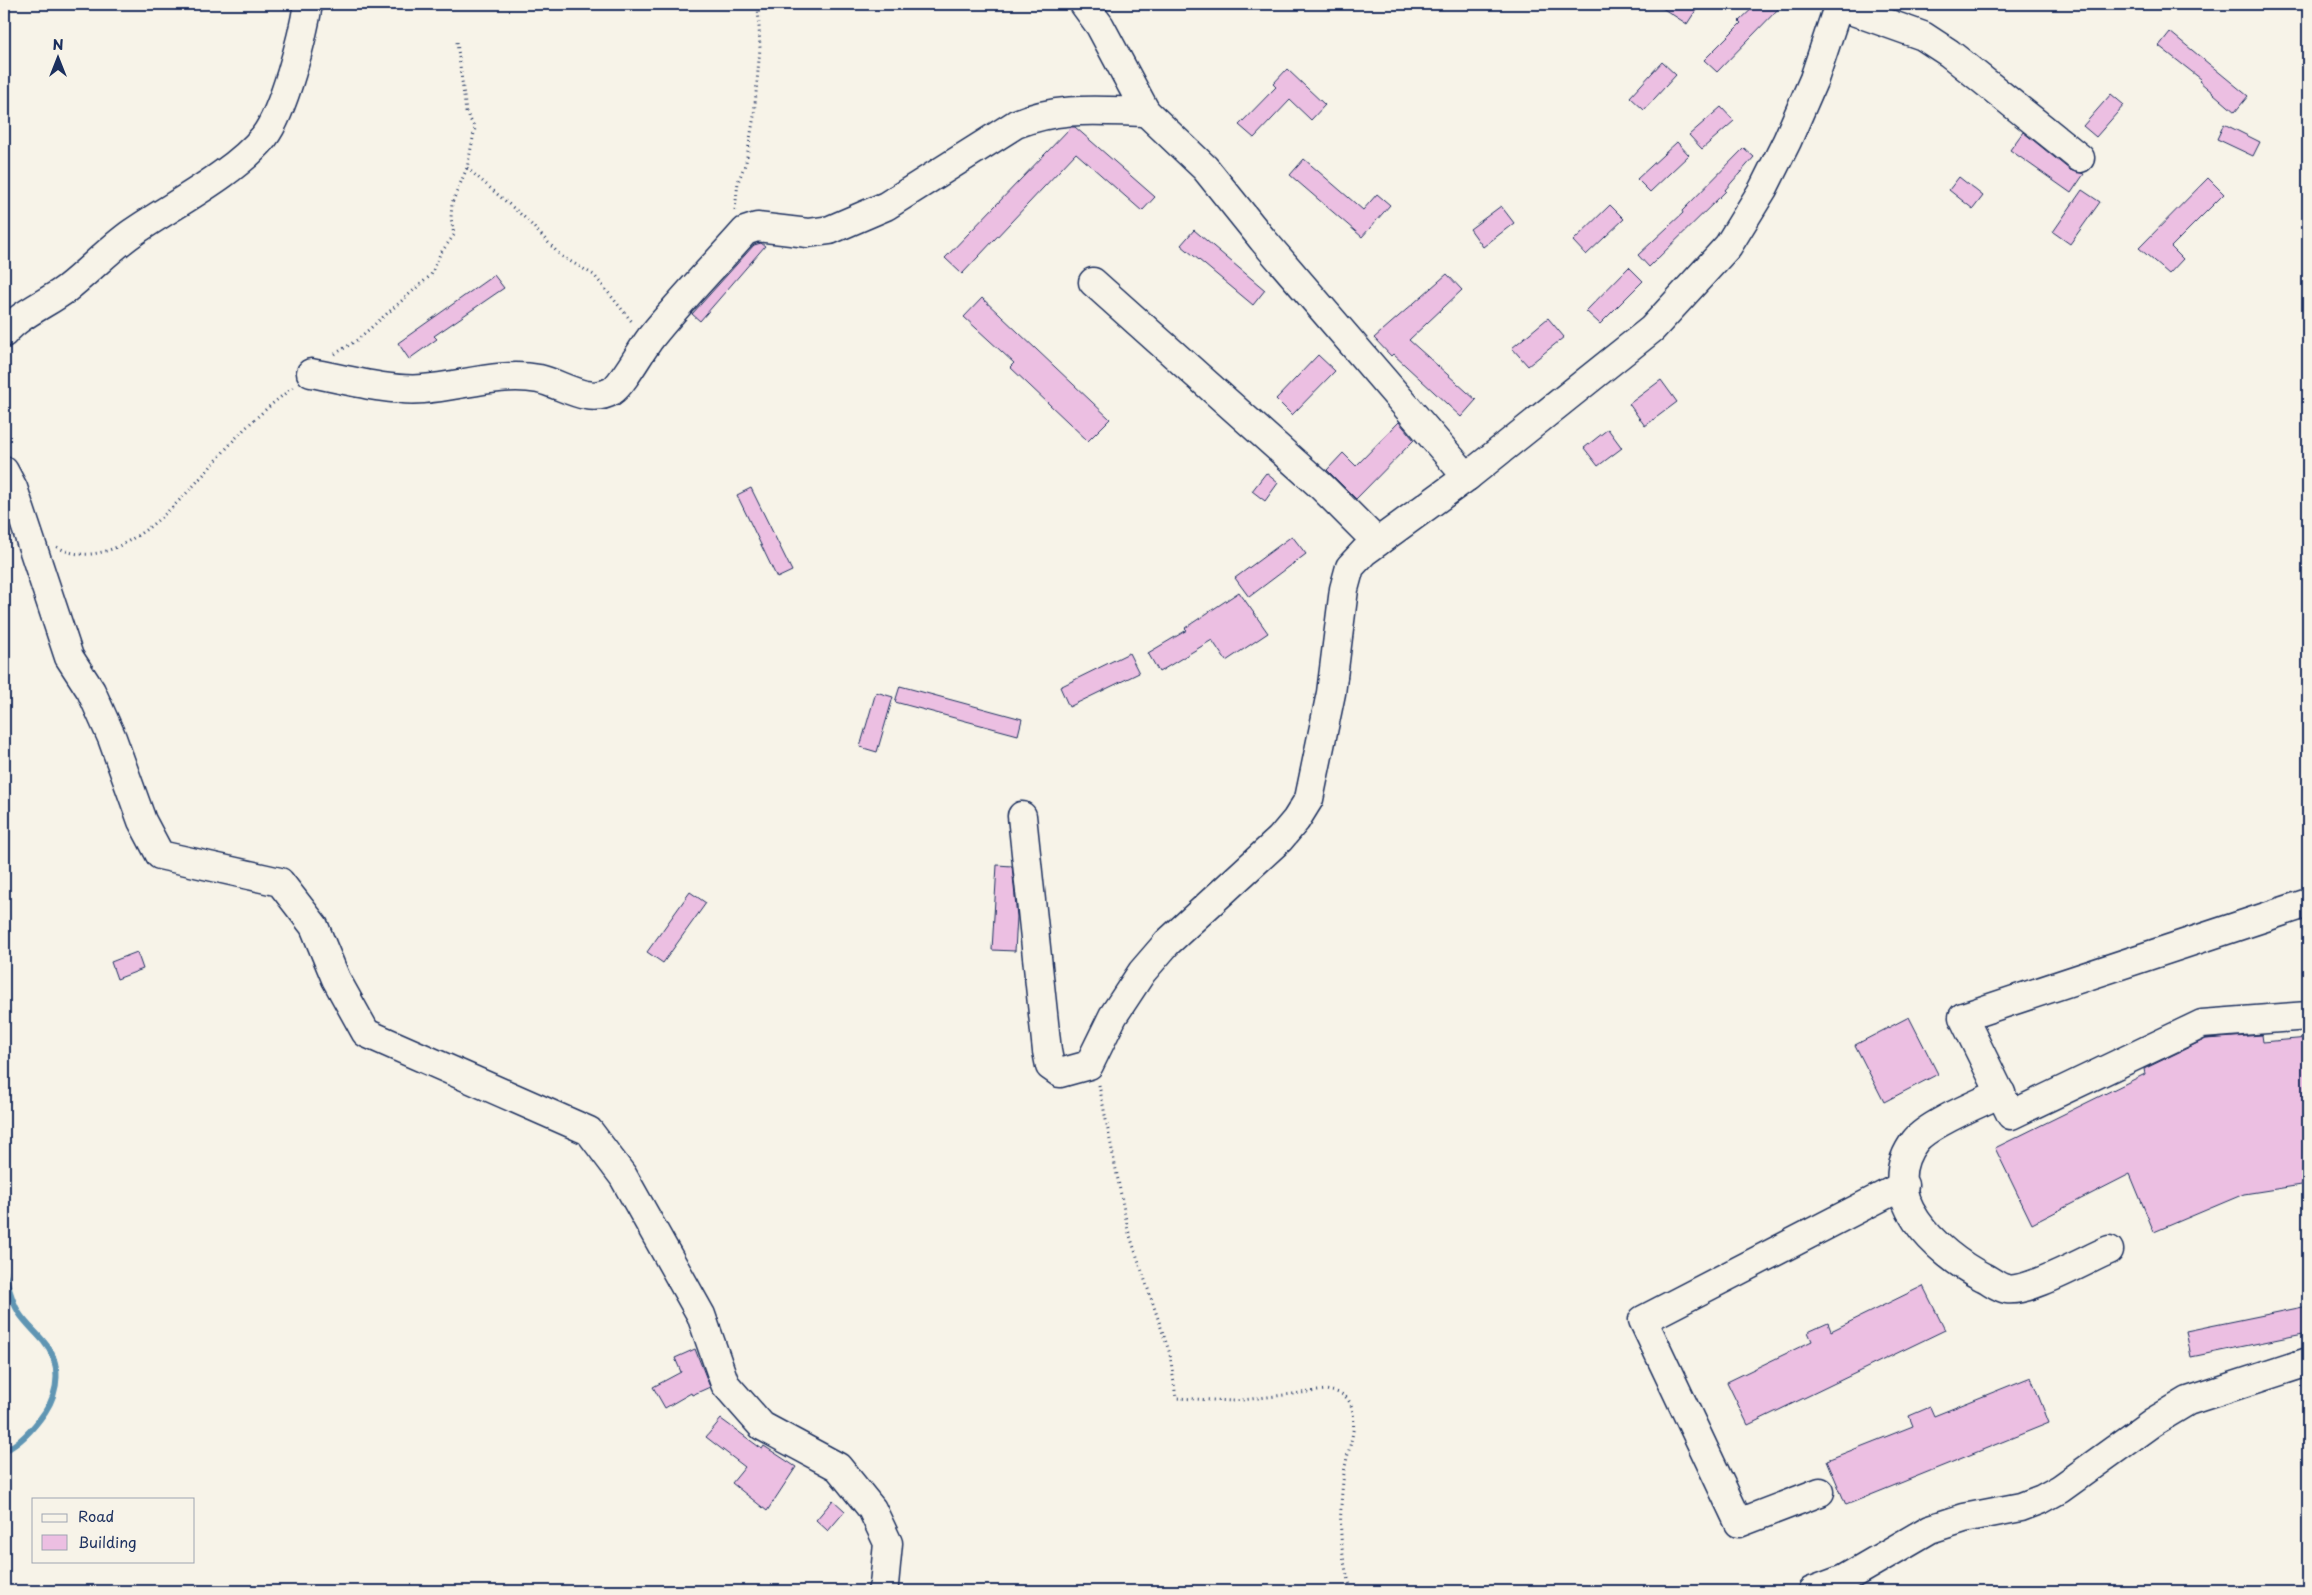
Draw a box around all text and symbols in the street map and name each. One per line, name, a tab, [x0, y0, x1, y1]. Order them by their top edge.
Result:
north arrow	[32, 32, 82, 82]
text: N	[52, 34, 64, 55]
legend	[32, 1498, 195, 1562]
text: Road	[78, 1504, 114, 1527]
text: Building	[78, 1530, 137, 1553]

